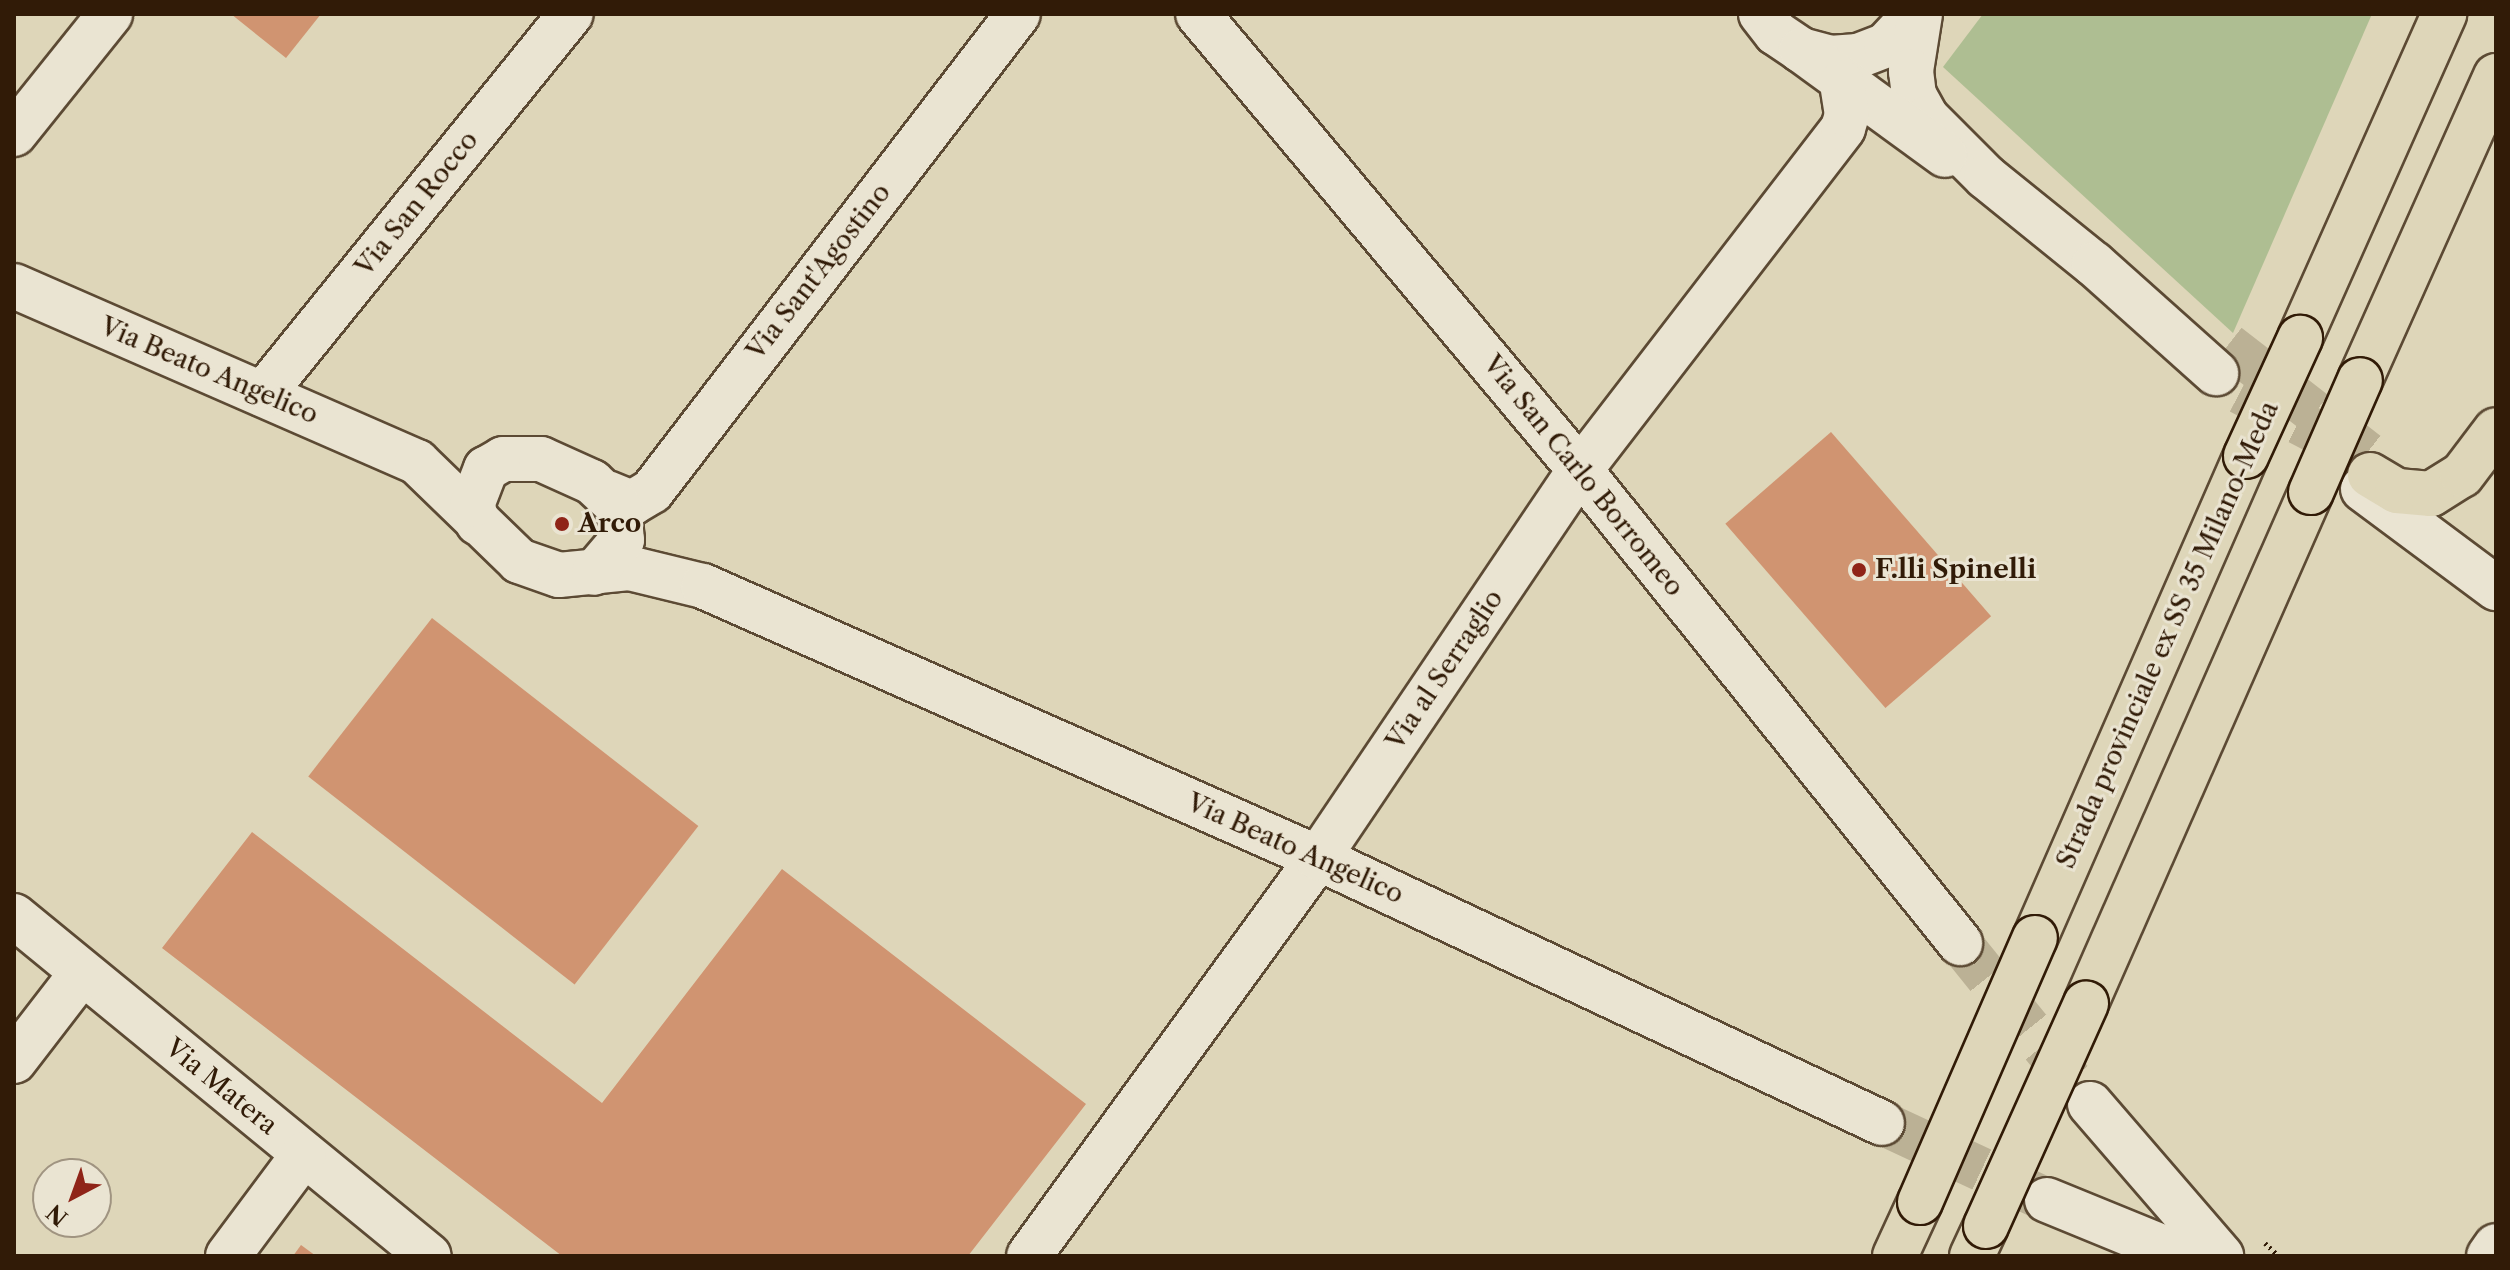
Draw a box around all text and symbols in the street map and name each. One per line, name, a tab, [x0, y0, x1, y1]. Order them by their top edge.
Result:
street label: Via San Rocco	[349, 125, 485, 283]
street label: Via Sant'Agostino	[740, 178, 898, 366]
street label: Via Beato Angelico	[95, 311, 323, 431]
street label: Via San Carlo Borromeo	[1476, 349, 1690, 603]
street label: Strada provinciale ex SS 35 Milano-Meda	[2050, 396, 2286, 874]
place label: Arco	[578, 508, 641, 540]
marker: Arco	[553, 515, 571, 533]
place label: F.lli Spinelli	[1875, 554, 2036, 586]
marker: F.lli Spinelli	[1850, 561, 1868, 579]
street label: Via al Serraglio	[1380, 584, 1510, 756]
street label: Via Beato Angelico	[1181, 787, 1409, 911]
street label: Via Matera	[159, 1032, 283, 1142]
north arrow	[32, 1158, 112, 1238]
text: N	[41, 1199, 73, 1231]

